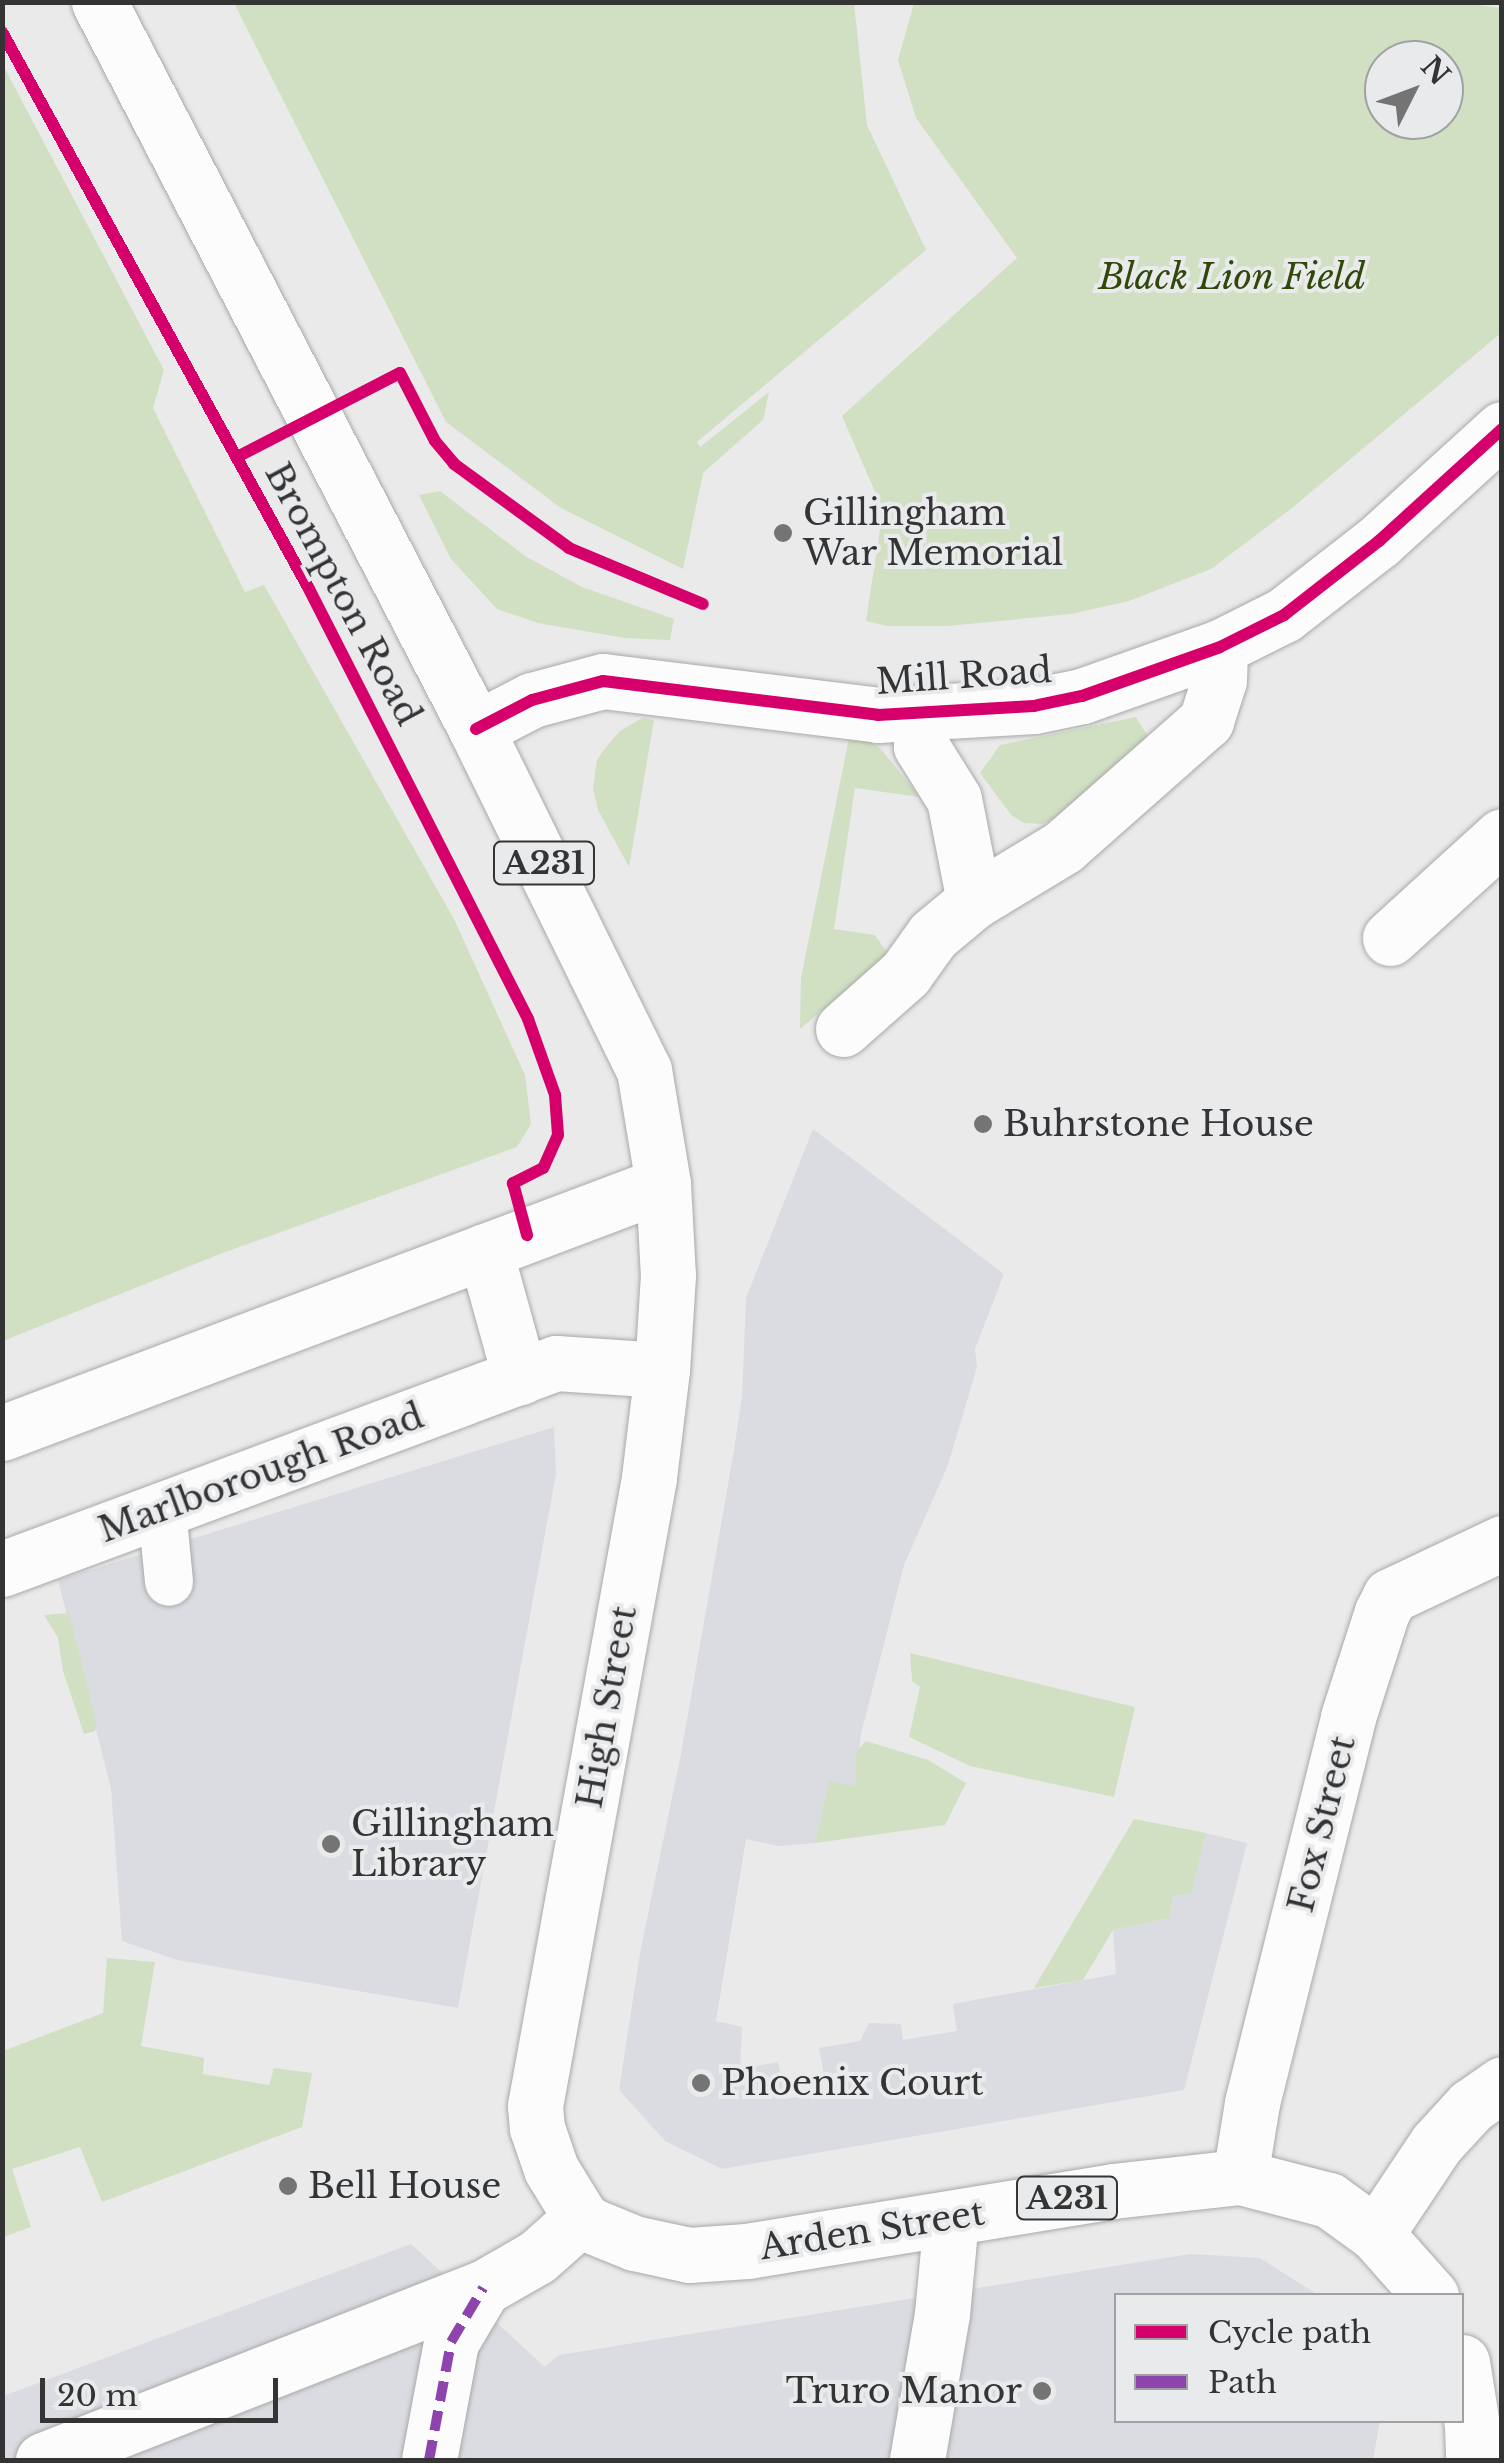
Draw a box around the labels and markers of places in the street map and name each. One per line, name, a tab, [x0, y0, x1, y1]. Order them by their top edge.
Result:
place label: Gillingham War Memorial	[803, 492, 1064, 574]
marker: Gillingham War Memorial	[772, 522, 794, 544]
place label: Buhrstone House	[1003, 1103, 1314, 1145]
marker: Buhrstone House	[972, 1113, 994, 1135]
place label: Gillingham Library	[351, 1803, 554, 1885]
marker: Gillingham Library	[320, 1833, 342, 1855]
place label: Phoenix Court	[721, 2062, 984, 2104]
marker: Phoenix Court	[690, 2072, 712, 2094]
place label: Bell House	[308, 2165, 501, 2207]
marker: Bell House	[277, 2175, 299, 2197]
place label: Truro Manor	[786, 2370, 1022, 2412]
marker: Truro Manor	[1031, 2380, 1053, 2402]

